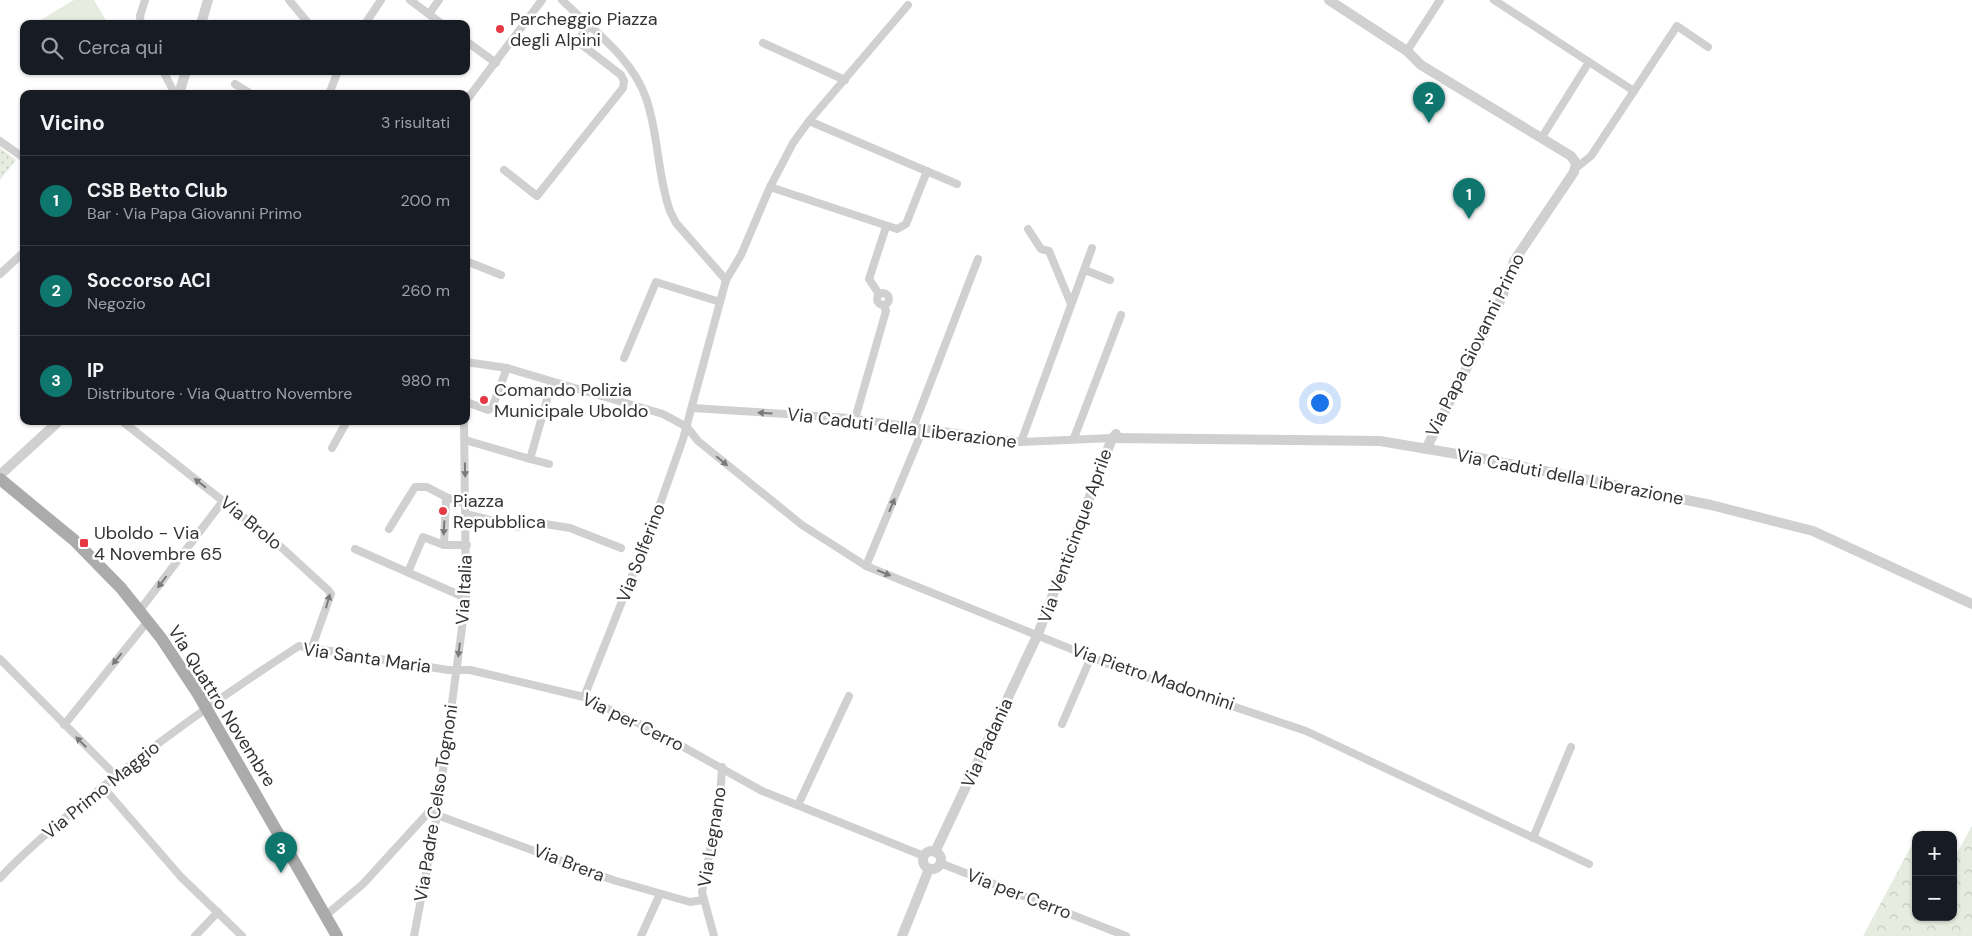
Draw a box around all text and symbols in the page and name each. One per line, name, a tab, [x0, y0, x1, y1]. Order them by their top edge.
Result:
place label: Parcheggio Piazza degli Alpini	[510, 7, 658, 52]
search box	[20, 20, 470, 75]
marker: Parcheggio Piazza degli Alpini	[494, 23, 506, 35]
icon: search	[38, 34, 66, 62]
text: Cerca qui	[78, 35, 163, 60]
pin: 2	[1413, 82, 1445, 123]
text: Vicino	[40, 109, 105, 137]
text: 3 risultati	[381, 112, 450, 133]
text: CSB Betto Club	[87, 178, 228, 203]
pin: 1	[1453, 178, 1485, 219]
text: 1	[53, 190, 59, 211]
text: 200 m	[401, 190, 450, 211]
text: Bar · Via Papa Giovanni Primo	[87, 203, 302, 224]
street label: Via Papa Giovanni Primo	[1420, 249, 1530, 441]
text: Soccorso ACI	[87, 268, 211, 293]
text: 2	[51, 280, 61, 301]
text: 260 m	[401, 280, 450, 301]
text: Negozio	[87, 293, 146, 314]
text: IP	[87, 358, 104, 383]
text: 3	[51, 370, 61, 391]
text: 980 m	[401, 370, 450, 391]
place label: Comando Polizia Municipale Uboldo	[494, 378, 649, 423]
text: Distributore · Via Quattro Novembre	[87, 383, 352, 404]
your location	[1307, 390, 1333, 416]
marker: Comando Polizia Municipale Uboldo	[478, 394, 490, 406]
street label: Via Caduti della Liberazione	[786, 402, 1018, 454]
one-way arrow	[757, 408, 773, 416]
street label: Via Caduti della Liberazione	[1454, 443, 1686, 511]
street label: Via Venticinque Aprile	[1032, 446, 1118, 626]
one-way arrow	[716, 455, 728, 466]
one-way arrow	[461, 462, 469, 478]
one-way arrow	[194, 477, 207, 488]
place label: Piazza Repubblica	[453, 489, 546, 534]
street label: Via Brolo	[215, 491, 287, 555]
one-way arrow	[888, 498, 896, 512]
street label: Via Solferino	[611, 500, 671, 606]
marker: Piazza Repubblica	[437, 505, 449, 517]
one-way arrow	[440, 520, 448, 536]
place label: Uboldo - Via 4 Novembre 65	[94, 521, 222, 566]
marker: Uboldo - Via 4 Novembre 65	[78, 537, 90, 549]
street label: Via Italia	[450, 554, 478, 626]
one-way arrow	[876, 569, 891, 577]
one-way arrow	[157, 575, 168, 588]
one-way arrow	[324, 593, 332, 609]
street label: Via Quattro Novembre	[162, 621, 282, 791]
street label: Via Santa Maria	[302, 637, 432, 679]
street label: Via Pietro Madonnini	[1068, 638, 1238, 716]
one-way arrow	[455, 642, 463, 658]
one-way arrow	[112, 652, 123, 665]
street label: Via per Cerro	[578, 687, 688, 757]
street label: Via Padania	[956, 694, 1018, 792]
street label: Via Padre Celso Tognoni	[409, 703, 463, 903]
street label: Via Primo Maggio	[38, 735, 164, 845]
one-way arrow	[76, 736, 88, 748]
street label: Via Legnano	[692, 785, 732, 889]
map controls	[1912, 831, 1957, 921]
button: +	[1912, 831, 1957, 876]
pin: 3	[265, 832, 297, 873]
street label: Via Brera	[530, 838, 608, 888]
street label: Via per Cerro	[963, 863, 1075, 925]
button: −	[1912, 876, 1957, 921]

